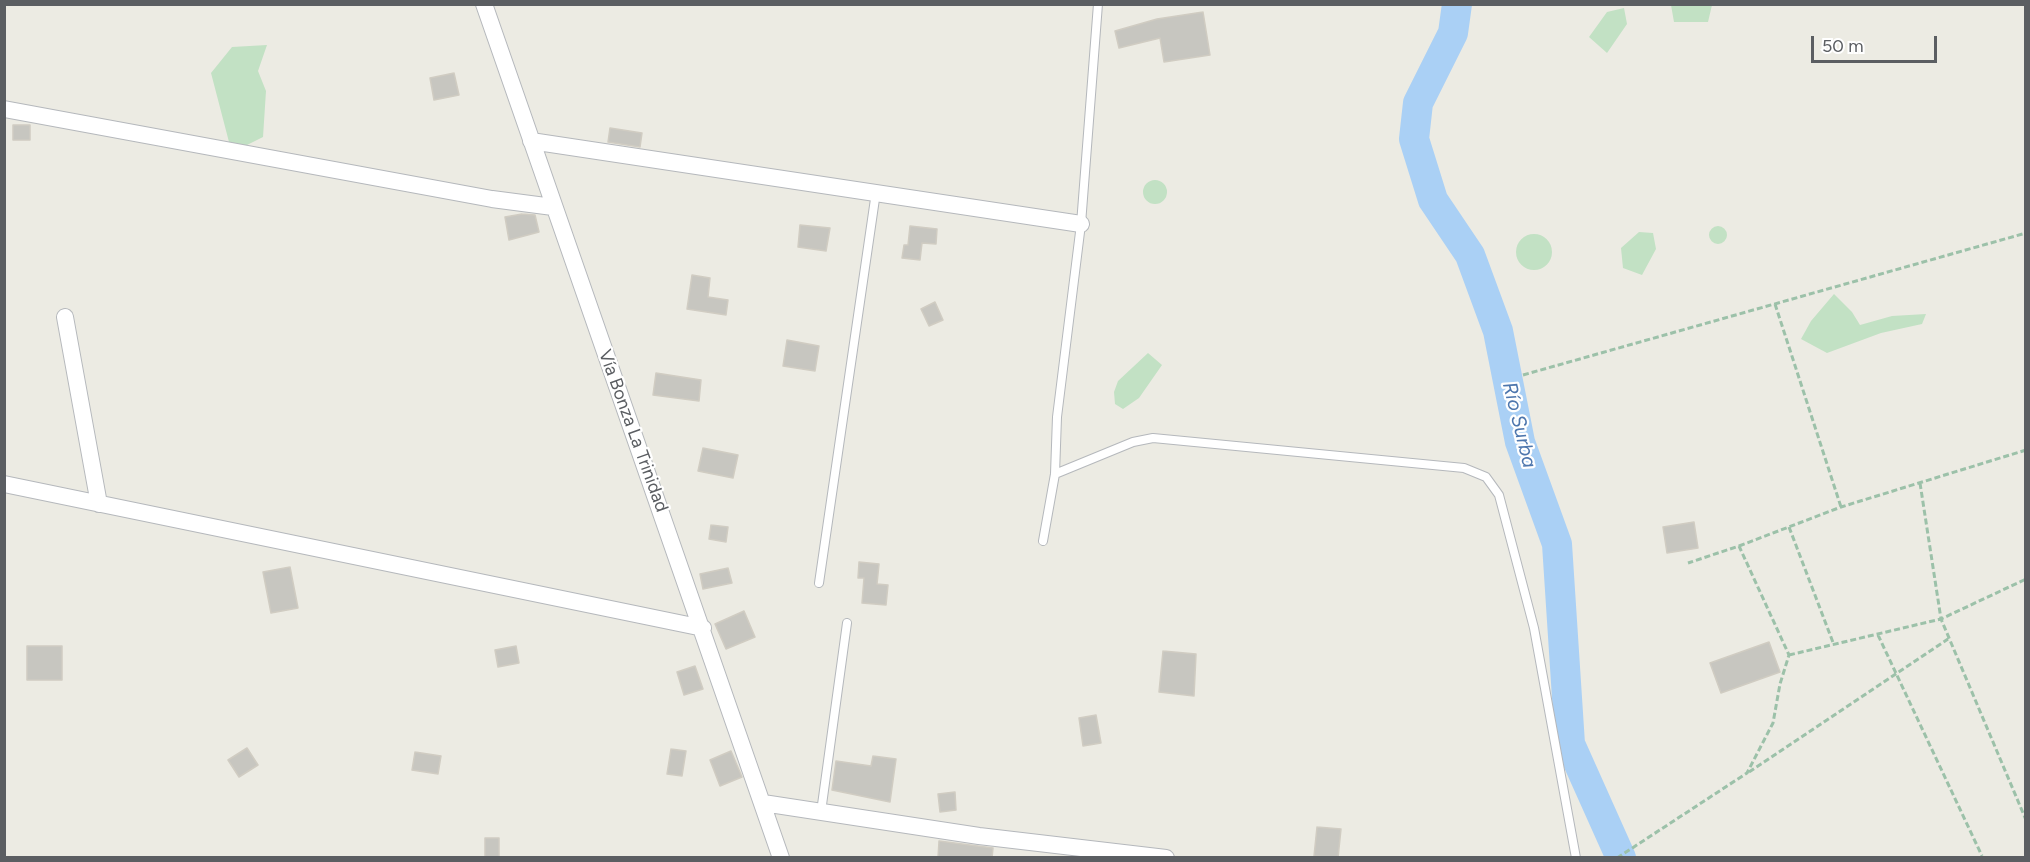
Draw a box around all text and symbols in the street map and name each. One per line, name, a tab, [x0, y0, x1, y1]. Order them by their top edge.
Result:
scale bar	[1814, 24, 1940, 62]
text: 50 m	[1822, 35, 1864, 57]
street label: Vía Bonza La Trinidad	[594, 347, 672, 515]
water label: Río Surba	[1497, 380, 1541, 470]

